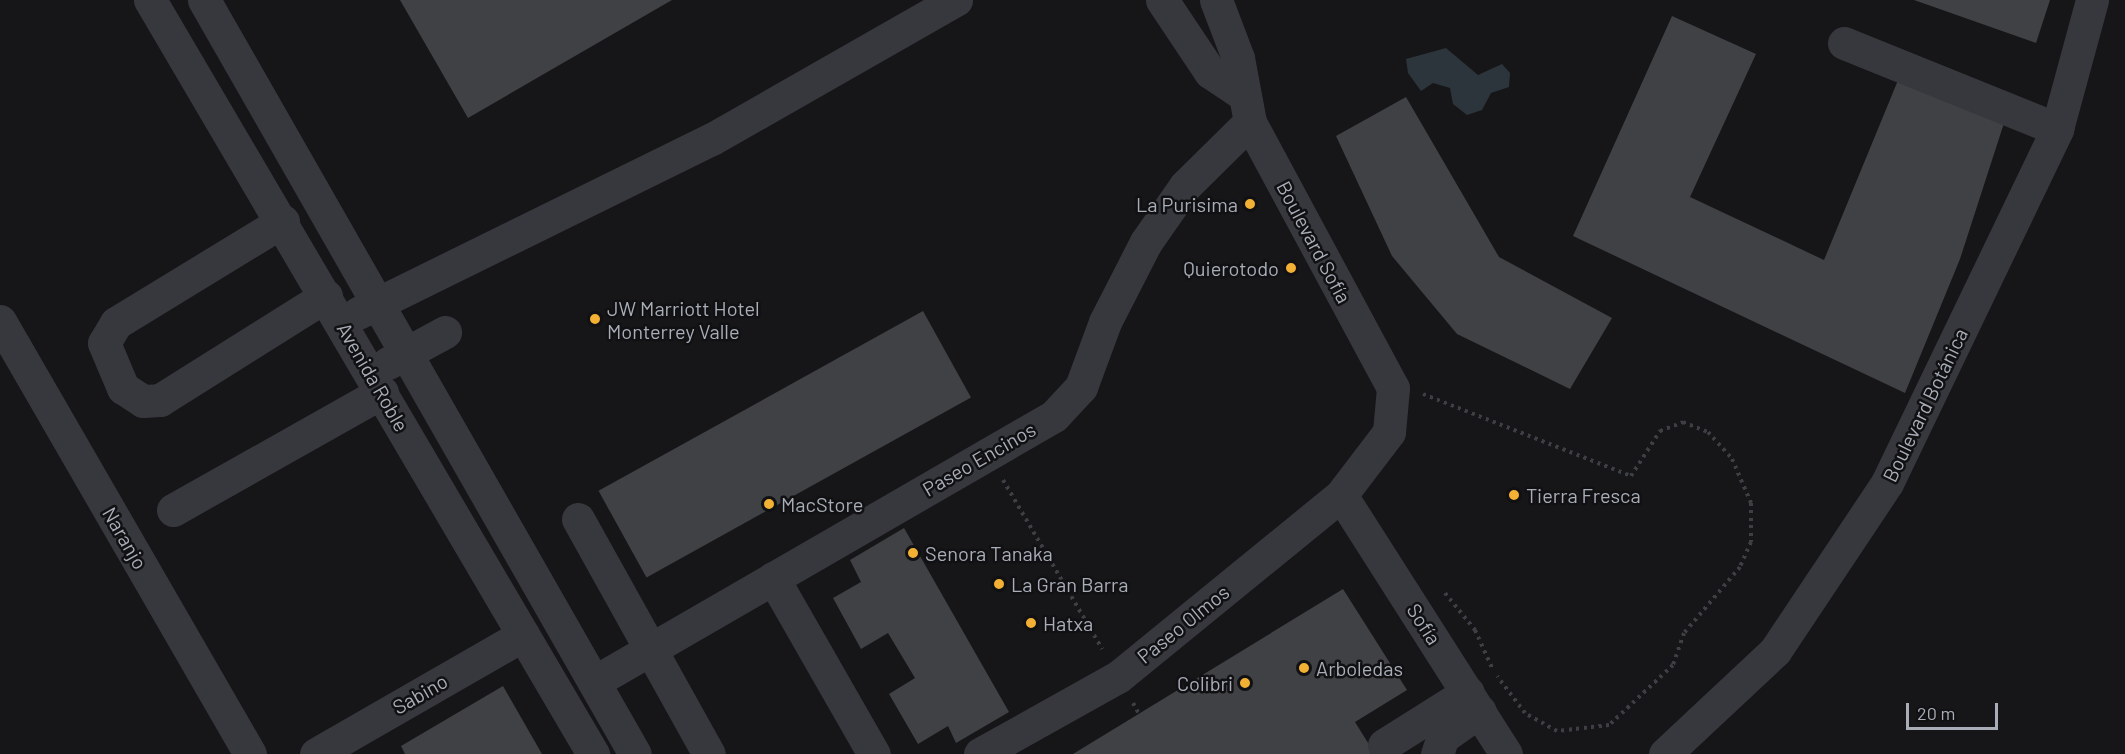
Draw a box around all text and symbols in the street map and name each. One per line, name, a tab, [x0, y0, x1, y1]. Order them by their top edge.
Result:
street label: Boulevard Sofía	[1272, 177, 1356, 307]
place label: La Purisima	[1136, 192, 1238, 216]
marker: La Purisima	[1243, 197, 1257, 211]
place label: Quierotodo	[1183, 256, 1279, 280]
marker: Quierotodo	[1284, 261, 1298, 275]
place label: JW Marriott Hotel Monterrey Valle	[607, 296, 760, 343]
marker: JW Marriott Hotel Monterrey Valle	[588, 312, 602, 326]
street label: Avenida Roble	[332, 318, 414, 436]
street label: Boulevard Botánica	[1877, 324, 1973, 486]
street label: Paseo Encinos	[918, 417, 1040, 501]
place label: Tierra Fresca	[1526, 483, 1641, 507]
marker: Tierra Fresca	[1507, 488, 1521, 502]
place label: MacStore	[781, 492, 863, 516]
marker: MacStore	[762, 497, 776, 511]
street label: Naranjo	[98, 503, 152, 573]
place label: Senora Tanaka	[925, 541, 1053, 565]
marker: Senora Tanaka	[906, 546, 920, 560]
place label: La Gran Barra	[1011, 572, 1128, 596]
marker: La Gran Barra	[992, 577, 1006, 591]
street label: Paseo Olmos	[1132, 580, 1234, 668]
street label: Sofía	[1402, 599, 1446, 649]
place label: Hatxa	[1043, 611, 1093, 635]
marker: Hatxa	[1024, 616, 1038, 630]
place label: Arboledas	[1316, 656, 1403, 680]
marker: Arboledas	[1297, 661, 1311, 675]
street label: Sabino	[388, 669, 452, 719]
place label: Colibri	[1177, 671, 1233, 695]
marker: Colibri	[1238, 676, 1252, 690]
scale bar	[1909, 691, 2000, 729]
text: 20 m	[1917, 702, 1955, 724]

